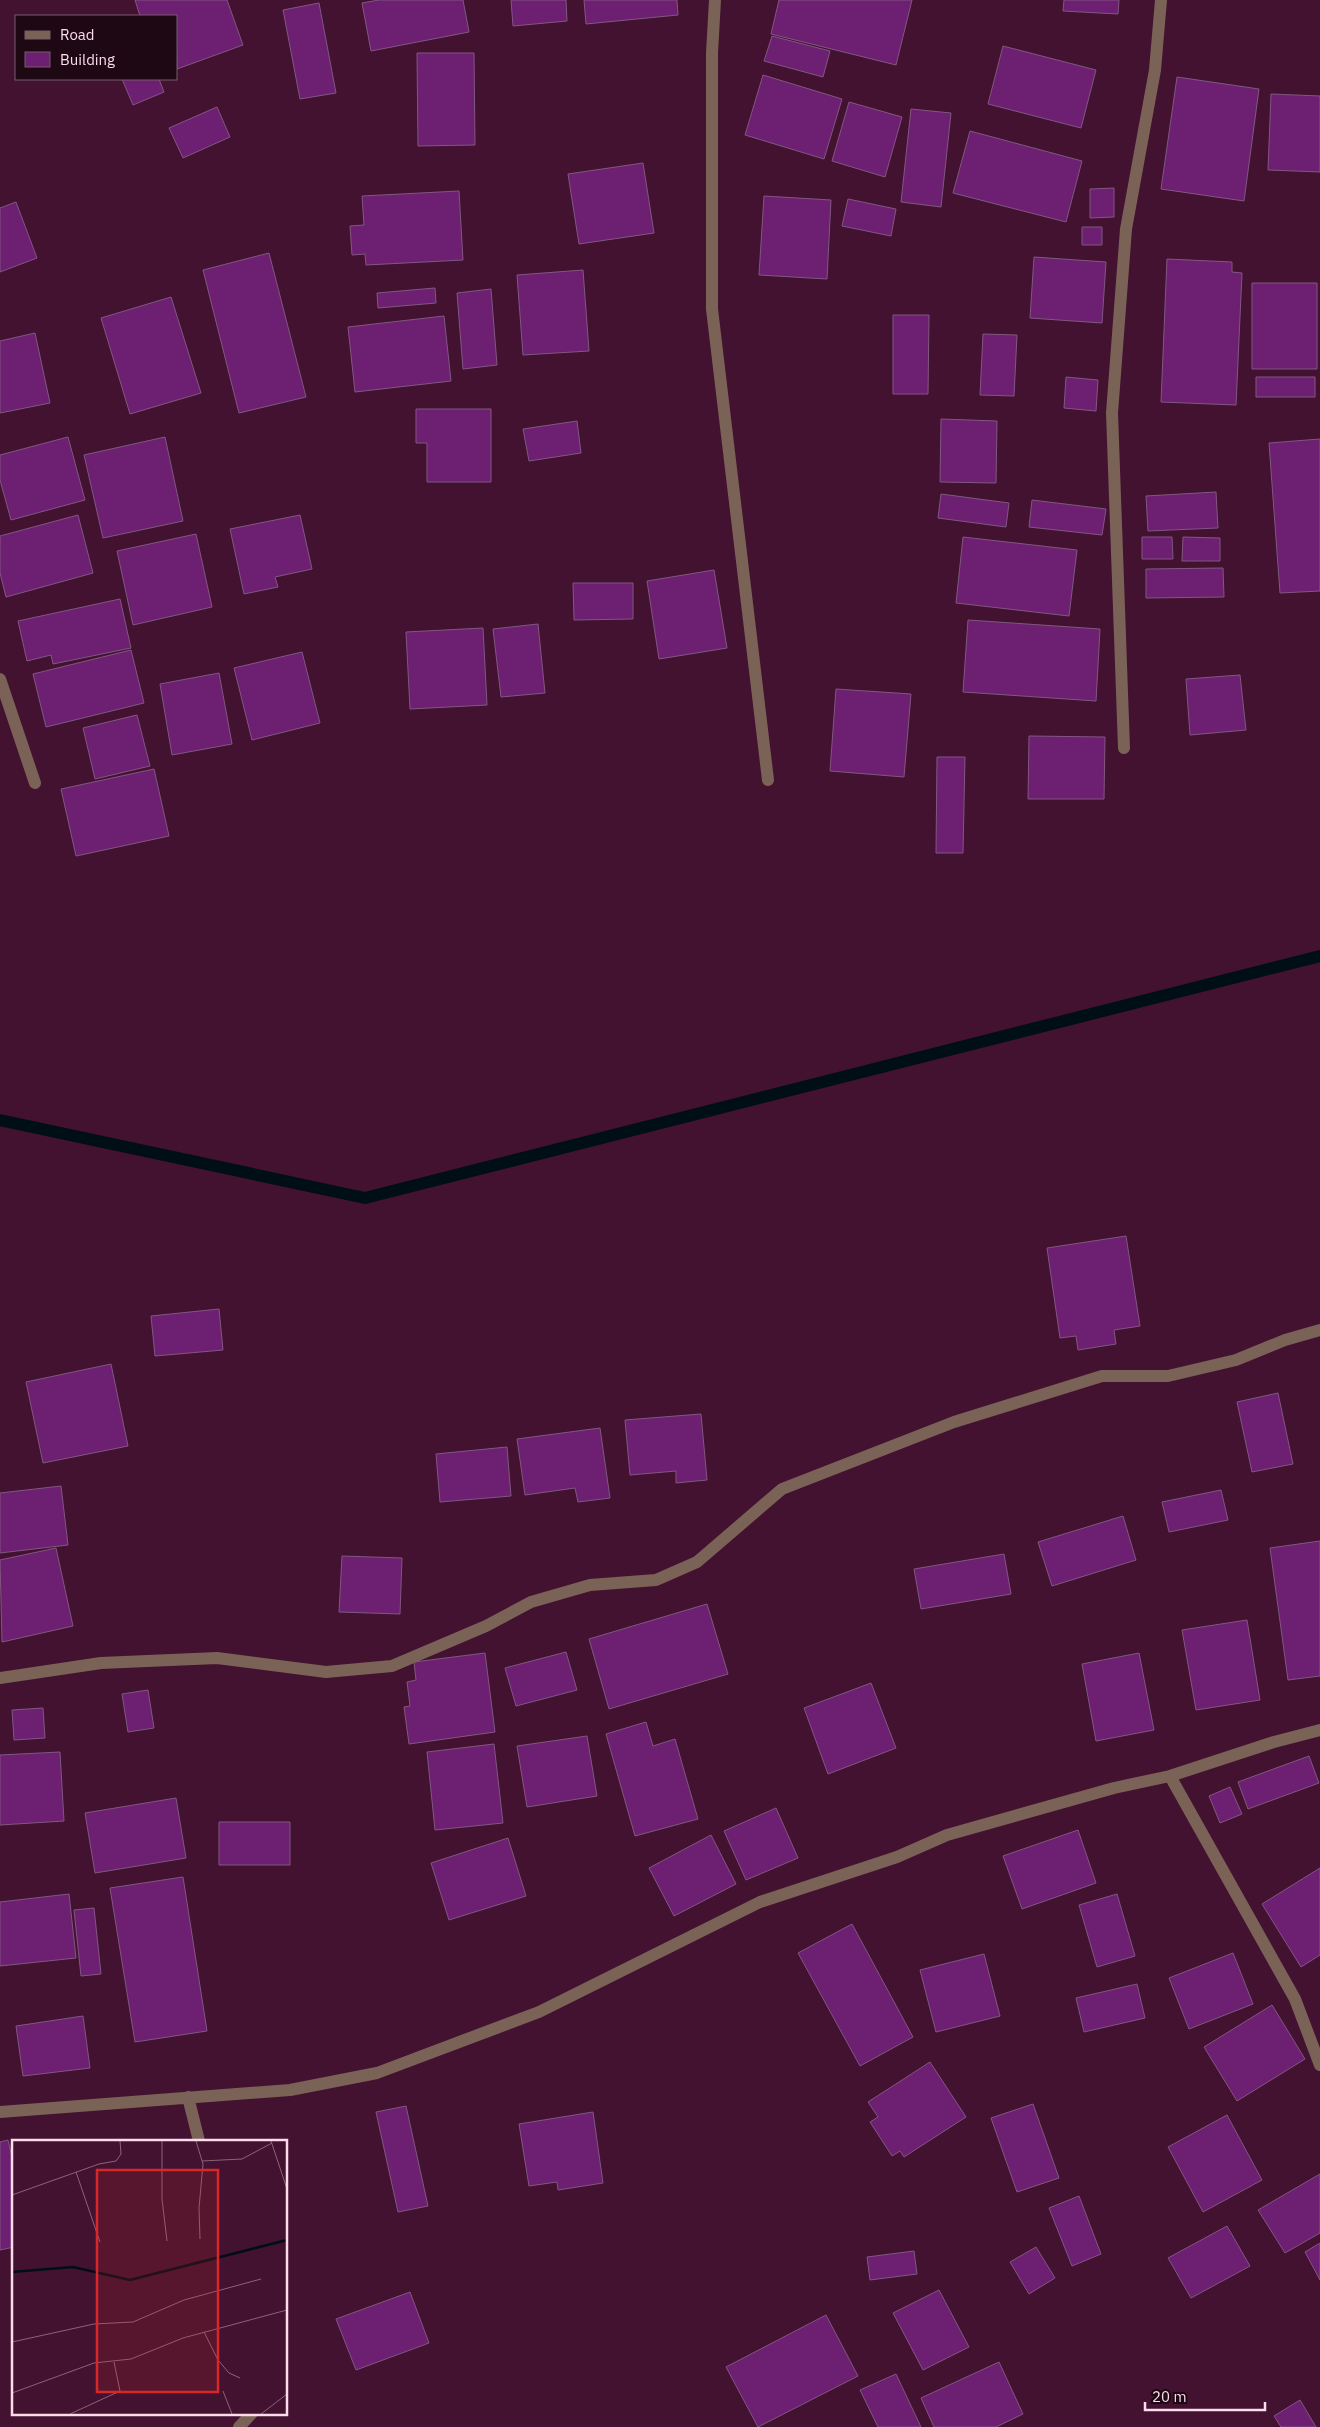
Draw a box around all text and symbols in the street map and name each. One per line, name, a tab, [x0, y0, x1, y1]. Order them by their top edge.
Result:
legend	[15, 15, 178, 80]
text: Road	[60, 25, 95, 44]
text: Building	[60, 50, 115, 69]
inset map	[12, 2140, 288, 2414]
scale bar	[1145, 2380, 1265, 2412]
text: 20 m	[1152, 2387, 1187, 2406]

